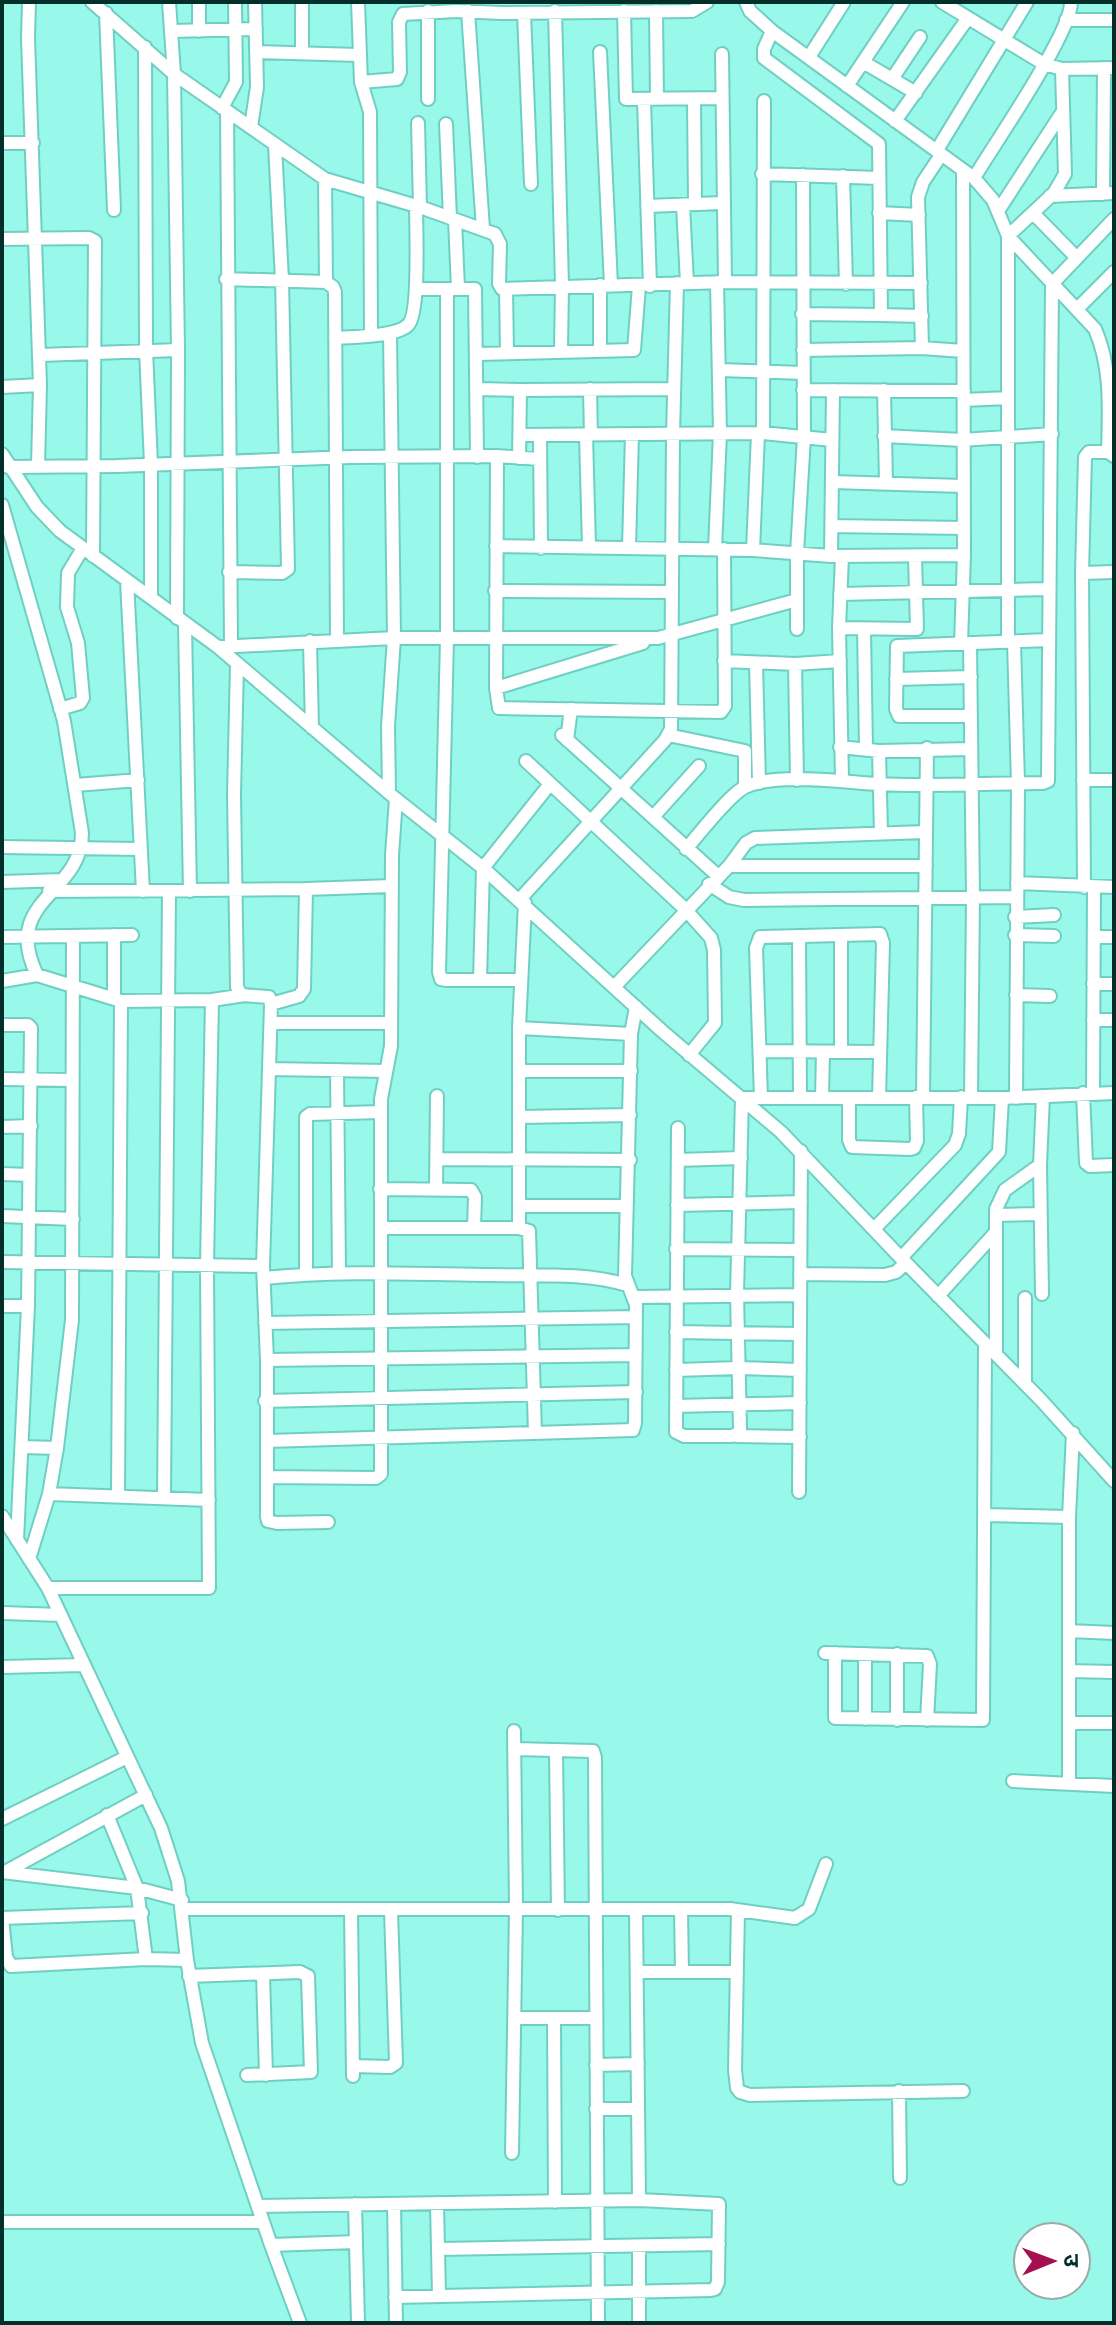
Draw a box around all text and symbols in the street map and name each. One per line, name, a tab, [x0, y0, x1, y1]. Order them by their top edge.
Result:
north arrow	[1012, 2221, 1092, 2301]
text: उ	[1056, 2254, 1086, 2268]

